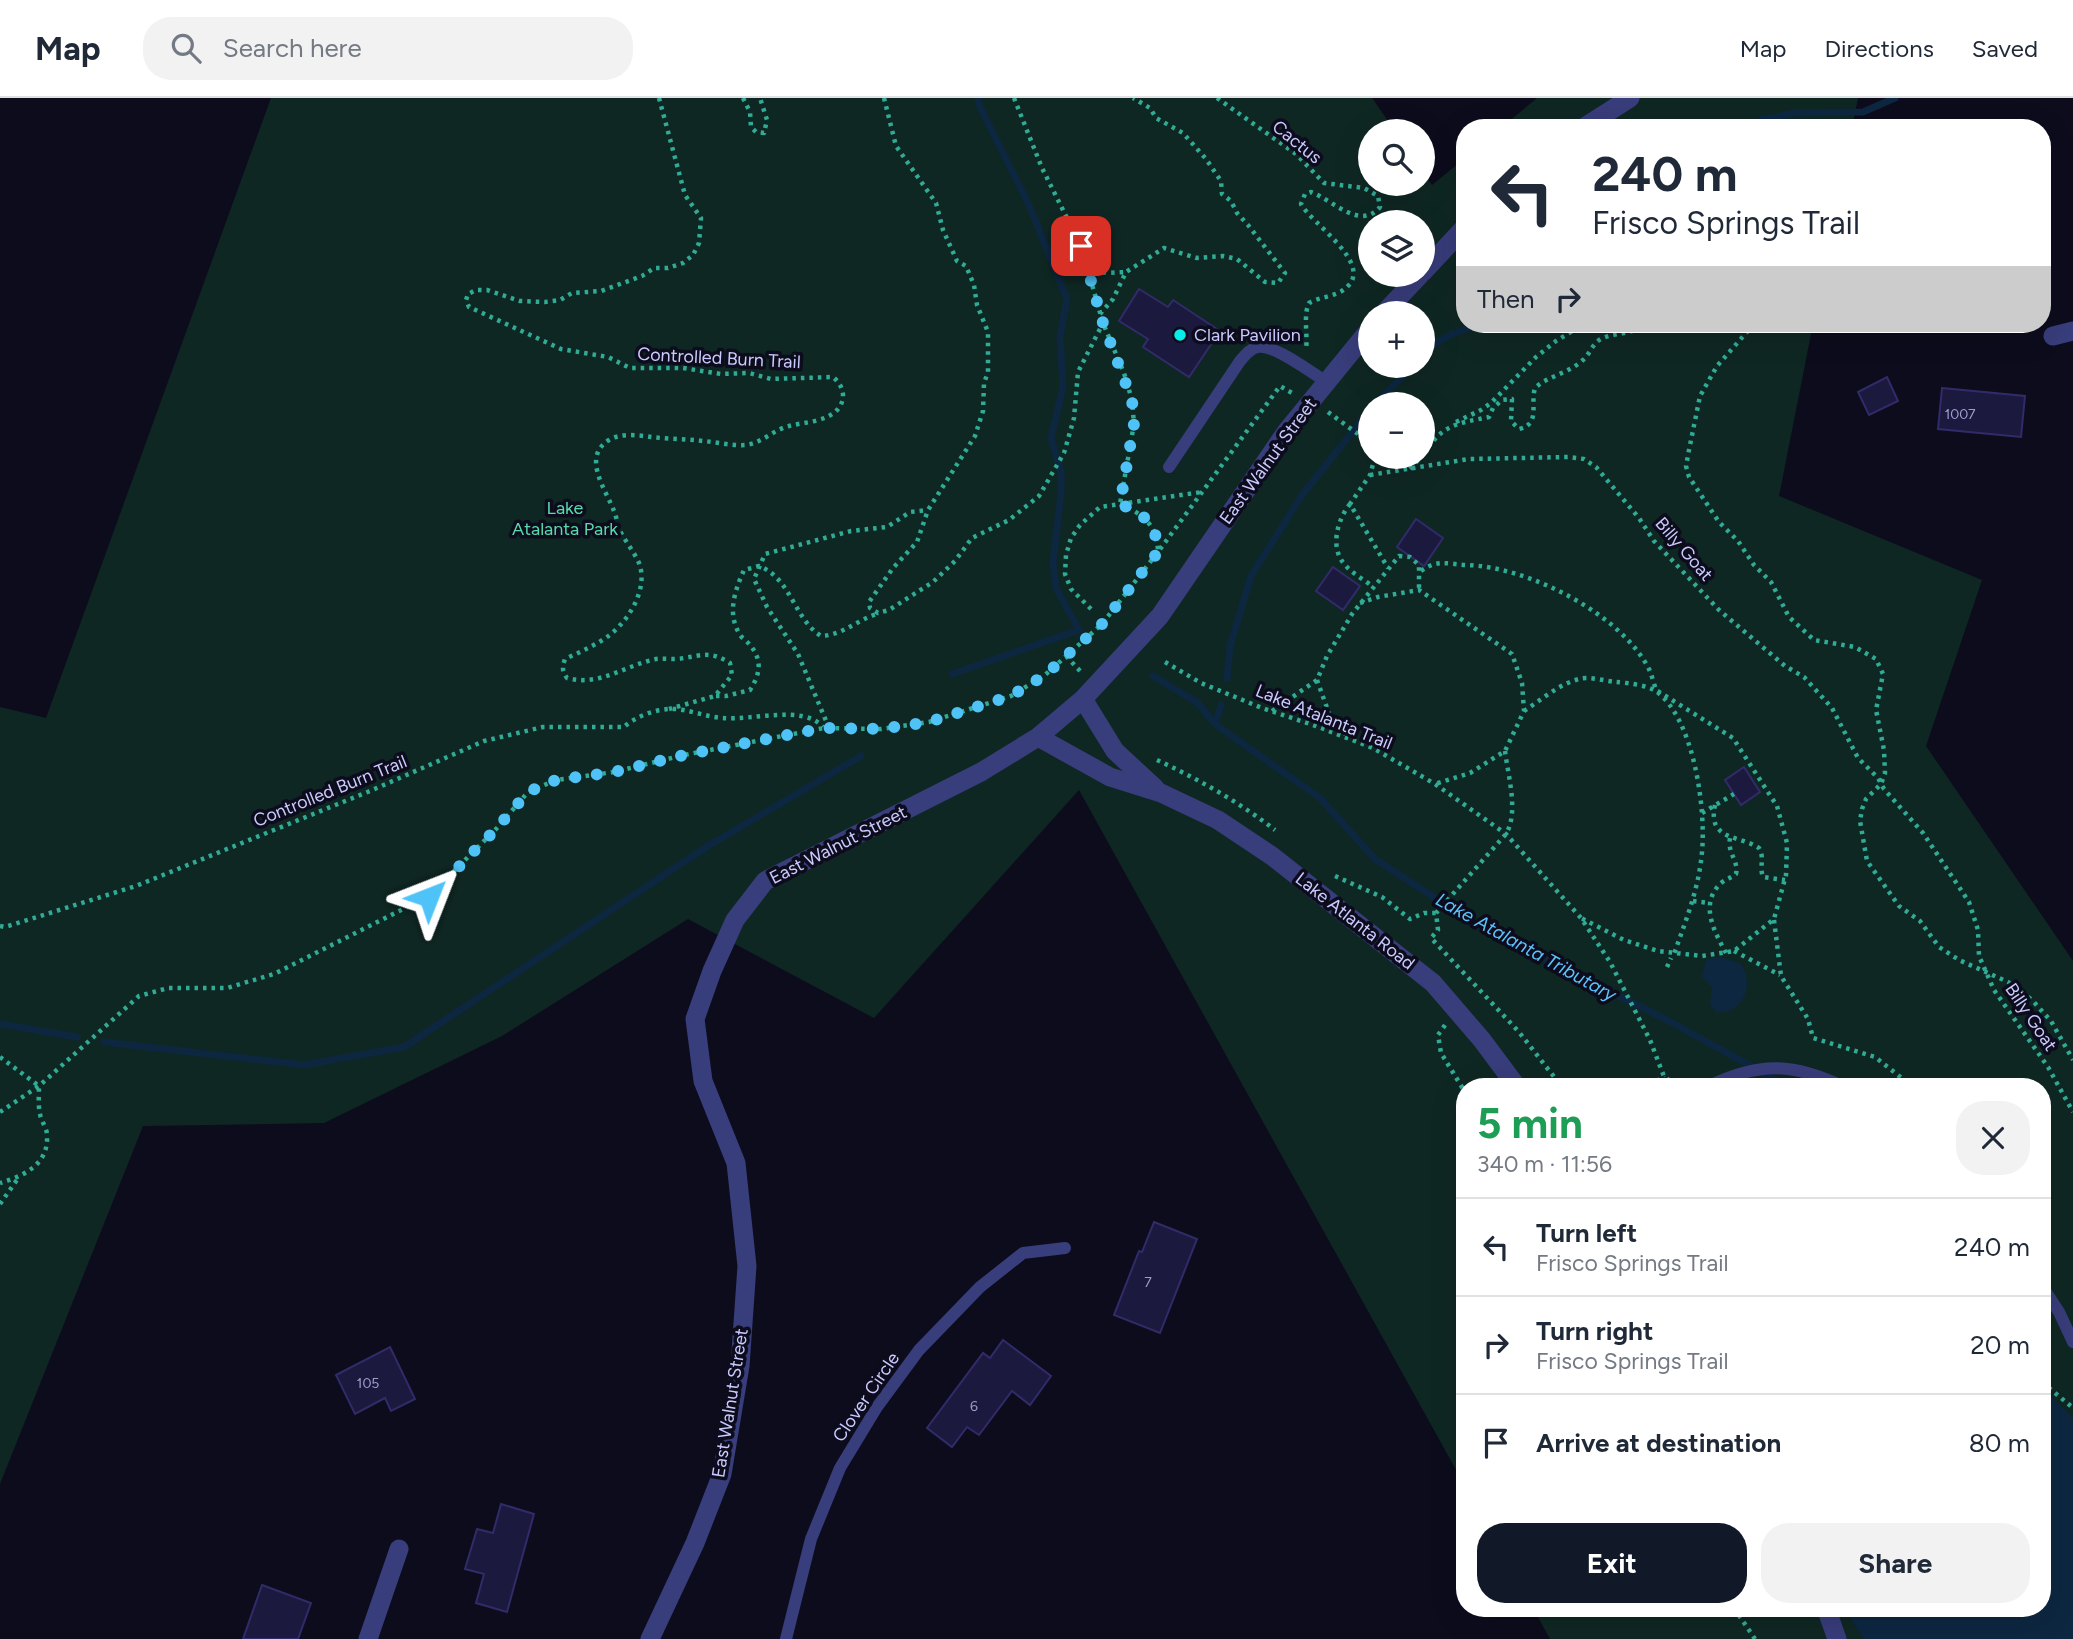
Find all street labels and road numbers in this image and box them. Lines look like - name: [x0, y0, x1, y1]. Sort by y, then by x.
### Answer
- street label: Cactus: [1268, 115, 1326, 169]
- street label: Controlled Burn Trail: [637, 343, 801, 373]
- street label: East Walnut Street: [1215, 393, 1321, 529]
- street label: Billy Goat: [1650, 513, 1718, 585]
- street label: Lake Atalanta Trail: [1252, 680, 1396, 754]
- street label: Controlled Burn Trail: [250, 750, 410, 832]
- street label: East Walnut Street: [766, 801, 910, 889]
- street label: Lake Atlanta Road: [1291, 868, 1419, 974]
- street label: Billy Goat: [2000, 979, 2062, 1055]
- street label: East Walnut Street: [707, 1327, 753, 1479]
- street label: Clover Circle: [828, 1348, 904, 1446]

